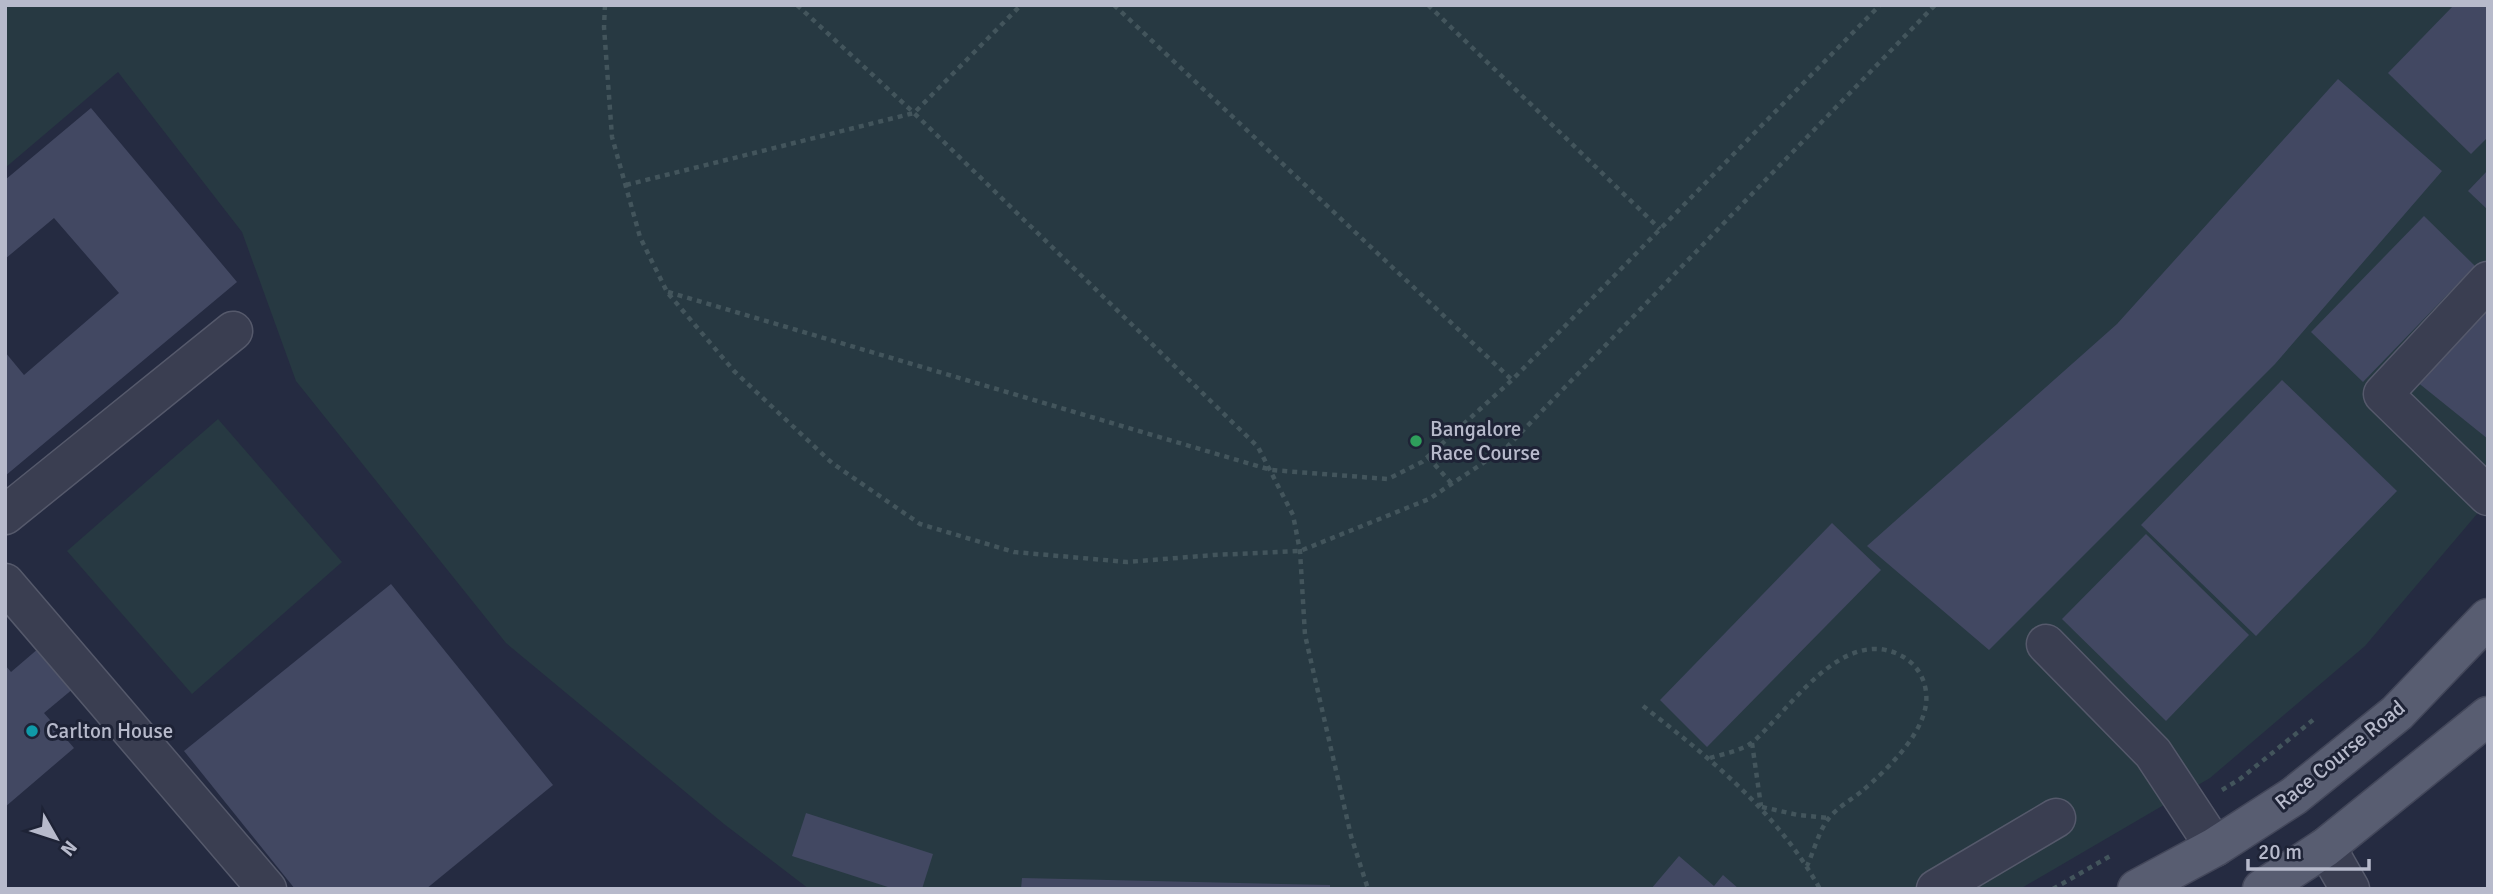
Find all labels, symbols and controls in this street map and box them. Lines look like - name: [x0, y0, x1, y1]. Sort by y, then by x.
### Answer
- place label: Bangalore Race Course: [1430, 416, 1540, 466]
- marker: Bangalore Race Course: [1408, 433, 1424, 449]
- street label: Race Course Road: [2270, 695, 2410, 815]
- place label: Carlton House: [46, 718, 173, 744]
- marker: Carlton House: [24, 723, 40, 739]
- north arrow: [21, 803, 91, 873]
- scale bar: [2248, 828, 2369, 872]
- text: N: [55, 835, 82, 861]
- text: 20 m: [2258, 839, 2302, 865]

